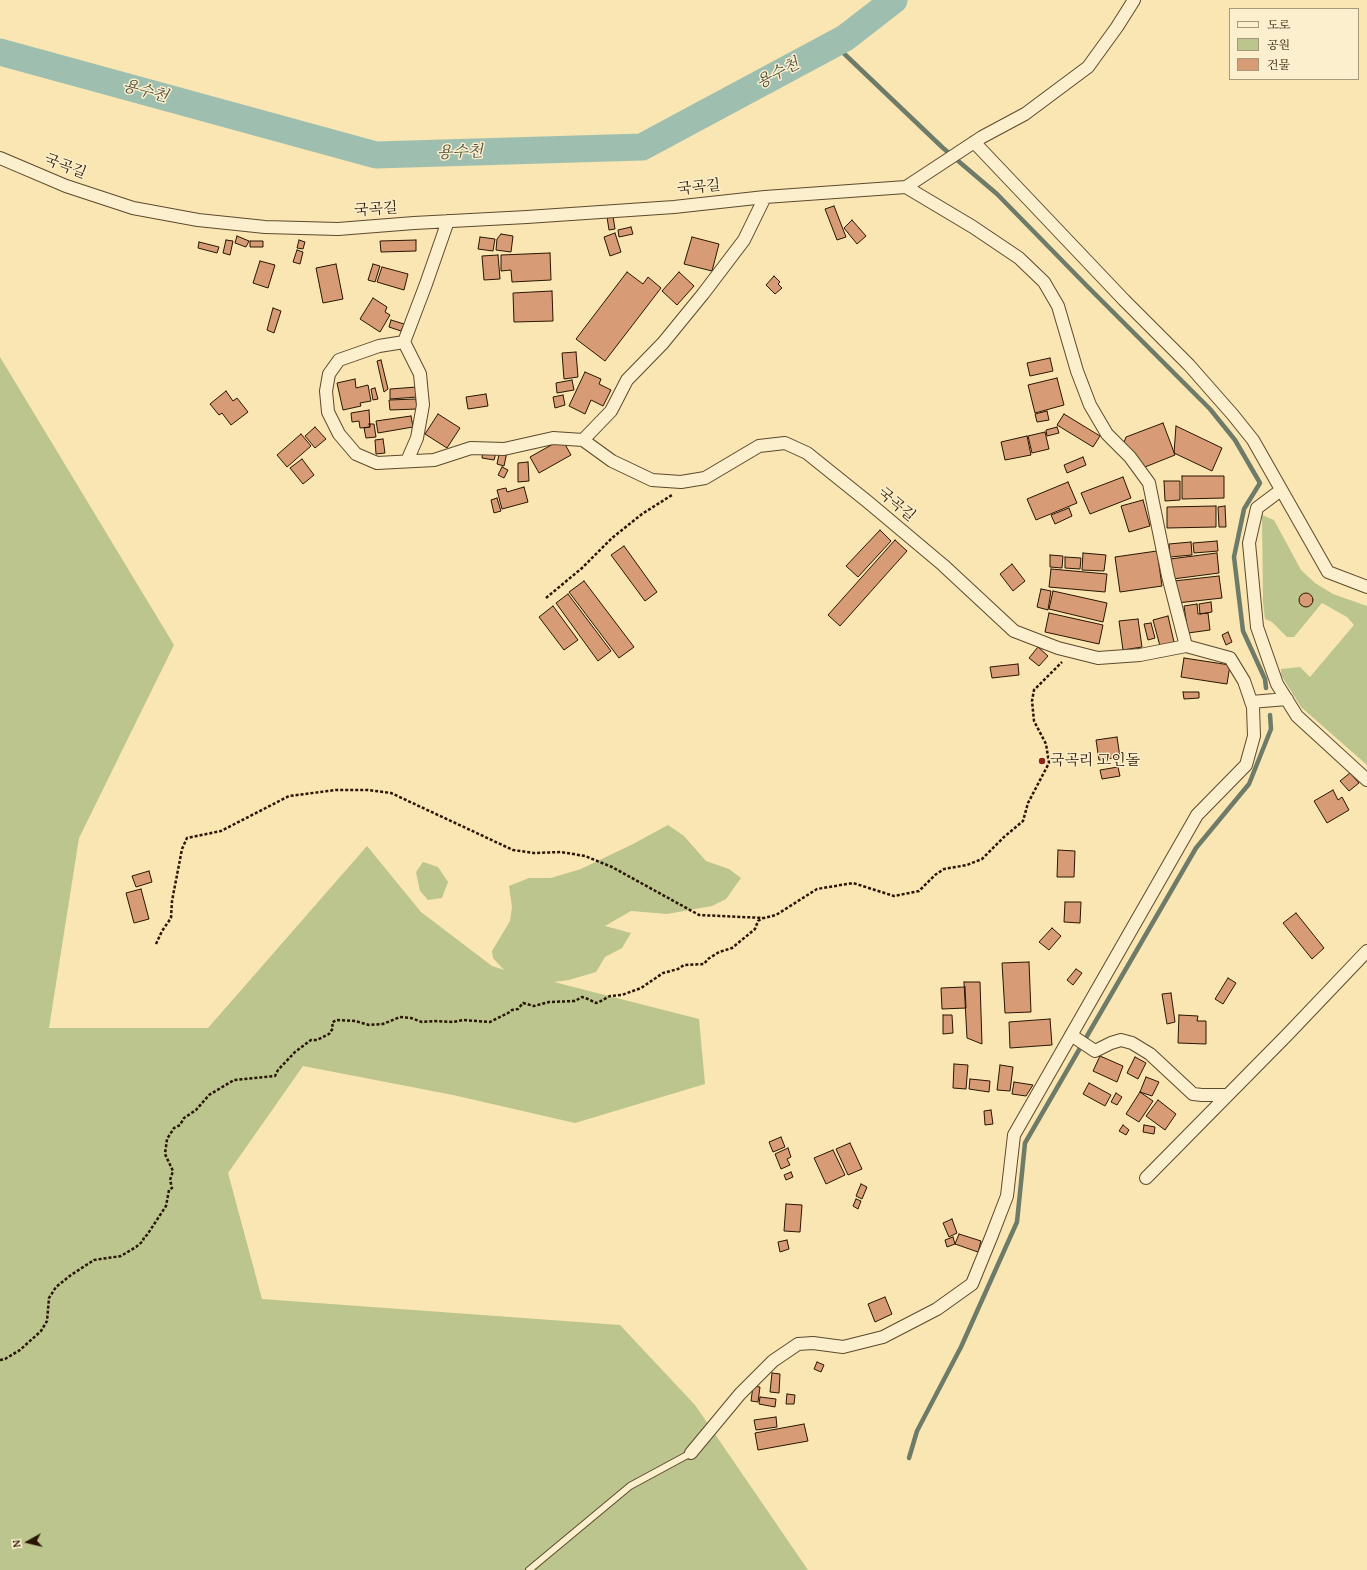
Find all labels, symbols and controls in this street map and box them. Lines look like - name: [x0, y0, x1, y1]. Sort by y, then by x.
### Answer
- legend: [1229, 8, 1359, 80]
- text: 도로: [1267, 16, 1290, 33]
- text: 공원: [1267, 36, 1290, 53]
- water label: 용수천: [753, 55, 803, 93]
- text: 건물: [1267, 56, 1290, 73]
- water label: 용수천: [120, 77, 170, 107]
- water label: 용수천: [436, 143, 484, 163]
- street label: 국곡길: [41, 151, 89, 183]
- street label: 국곡길: [676, 177, 722, 199]
- street label: 국곡길: [354, 200, 398, 220]
- street label: 국곡길: [874, 484, 918, 526]
- place label: 국곡리 고인돌: [1050, 752, 1140, 770]
- marker: 국곡리 고인돌: [1037, 756, 1047, 766]
- north arrow: [8, 1522, 48, 1562]
- text: N: [8, 1539, 25, 1548]

